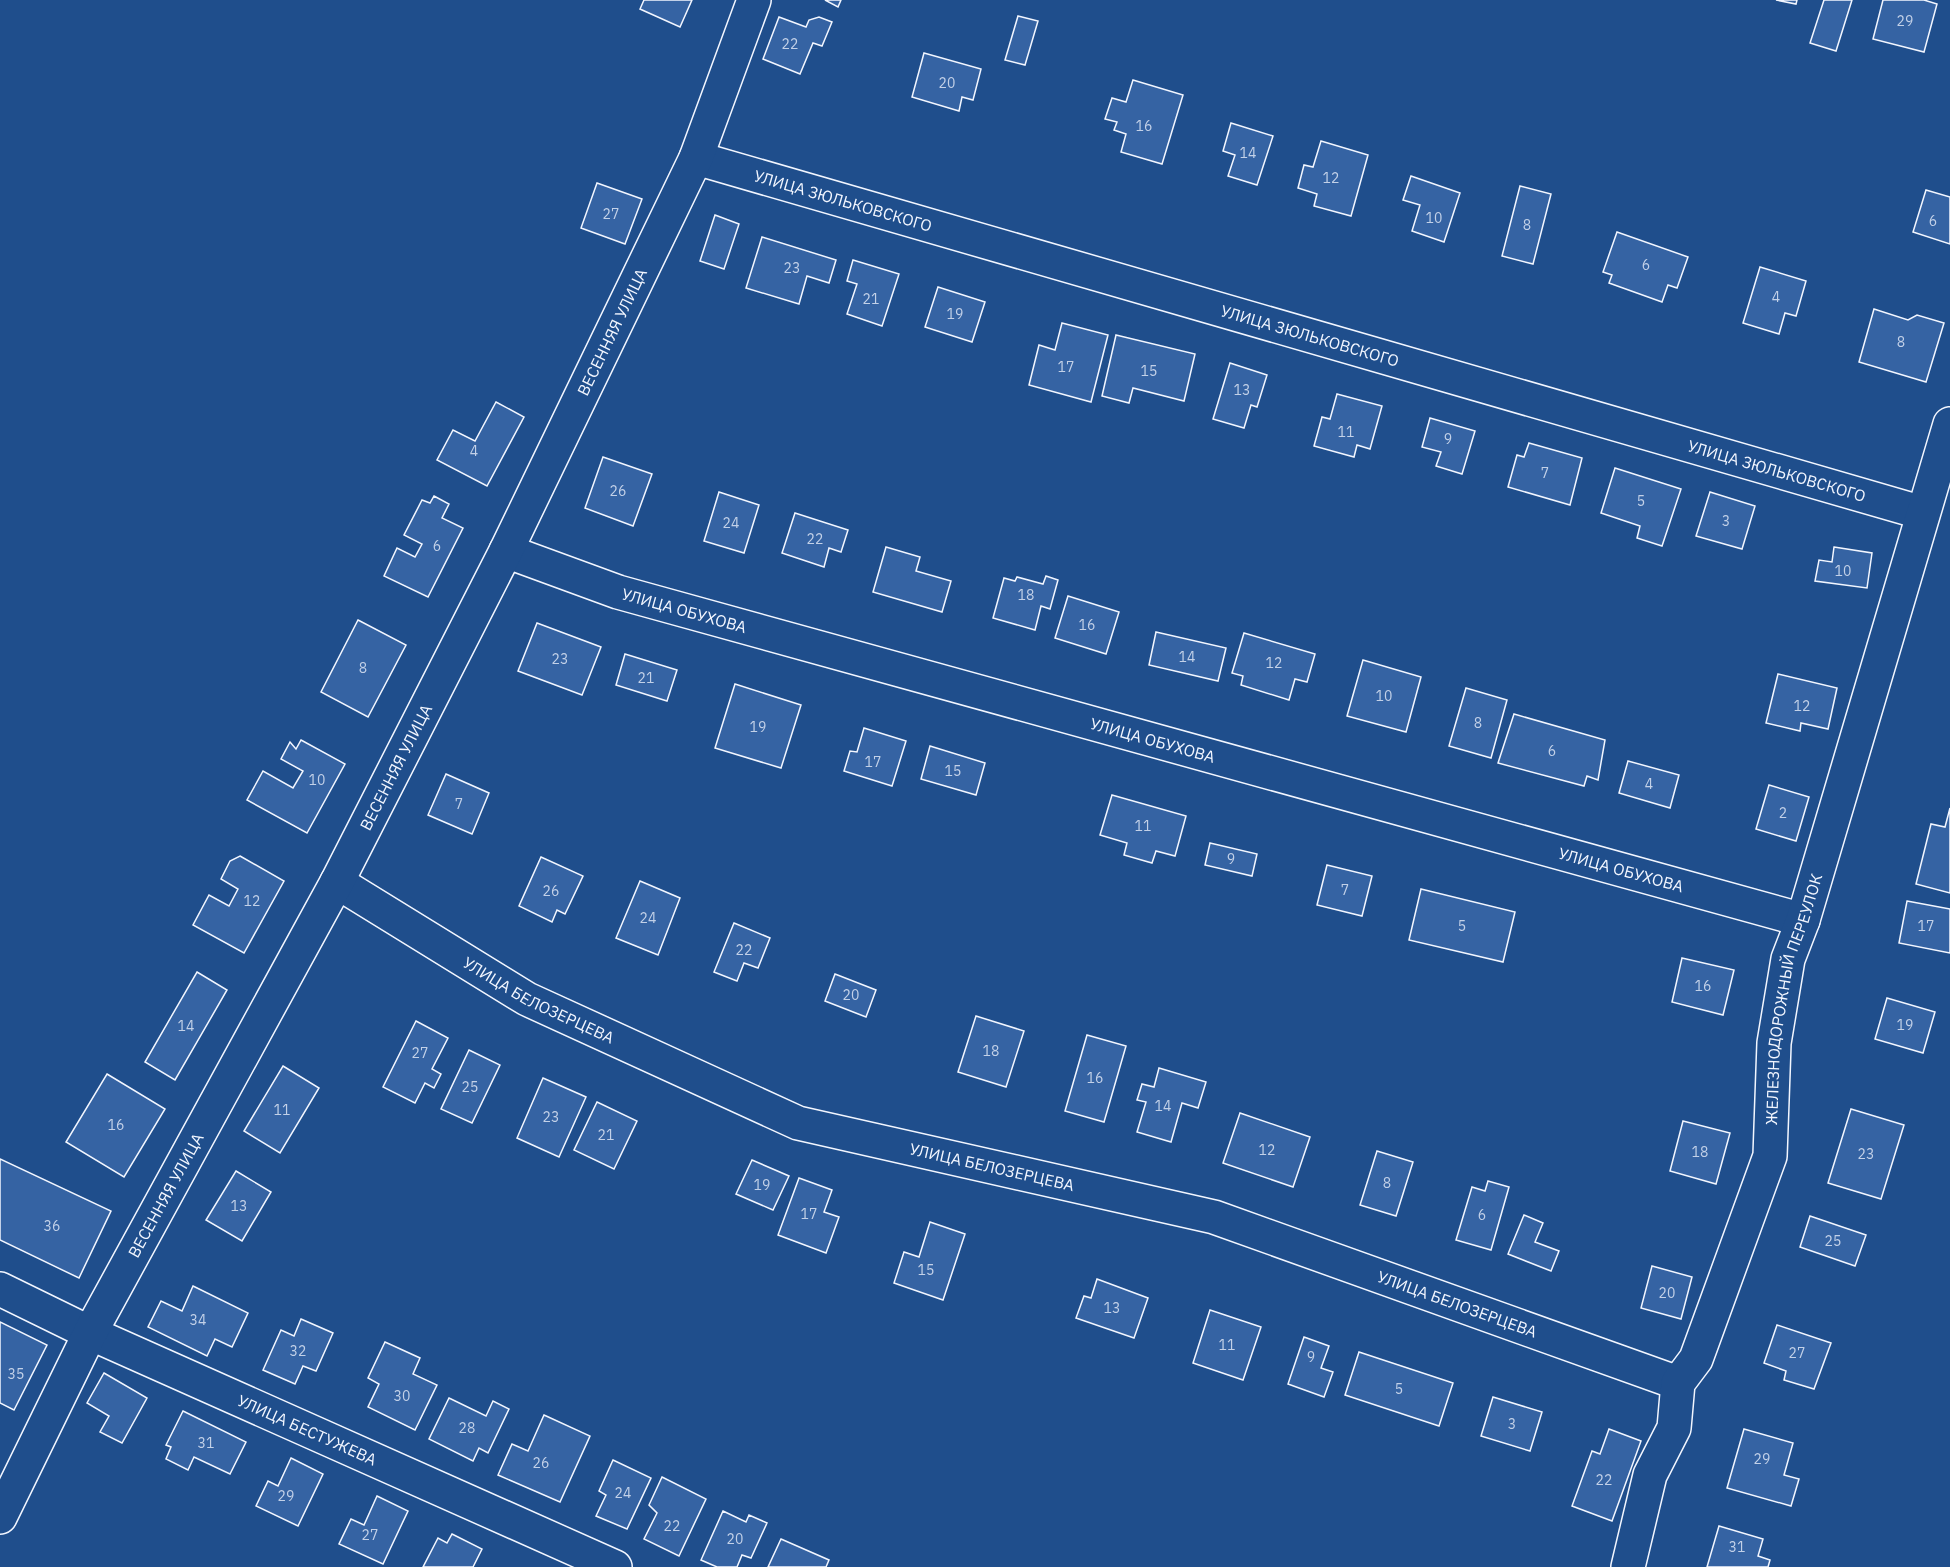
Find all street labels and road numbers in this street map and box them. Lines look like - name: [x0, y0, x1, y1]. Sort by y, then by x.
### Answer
- street label: УЛИЦА ЗЮЛЬКОВСКОГО: [752, 165, 934, 236]
- street label: ВЕСЕННЯЯ УЛИЦА: [573, 265, 651, 399]
- street label: УЛИЦА ЗЮЛЬКОВСКОГО: [1218, 300, 1401, 371]
- street label: УЛИЦА ЗЮЛЬКОВСКОГО: [1685, 435, 1868, 506]
- street label: УЛИЦА ОБУХОВА: [619, 584, 749, 637]
- street label: ВЕСЕННЯЯ УЛИЦА: [355, 701, 436, 834]
- street label: УЛИЦА ОБУХОВА: [1088, 713, 1217, 767]
- street label: УЛИЦА ОБУХОВА: [1556, 843, 1686, 896]
- street label: ЖЕЛЕЗНОДОРОЖНЫЙ ПЕРЕУЛОК: [1761, 871, 1826, 1126]
- street label: УЛИЦА БЕЛОЗЕРЦЕВА: [459, 952, 618, 1048]
- street label: ВЕСЕННЯЯ УЛИЦА: [123, 1129, 208, 1261]
- street label: УЛИЦА БЕЛОЗЕРЦЕВА: [908, 1139, 1076, 1195]
- street label: УЛИЦА БЕЛОЗЕРЦЕВА: [1375, 1266, 1540, 1342]
- street label: УЛИЦА БЕСТУЖЕВА: [234, 1390, 380, 1470]

